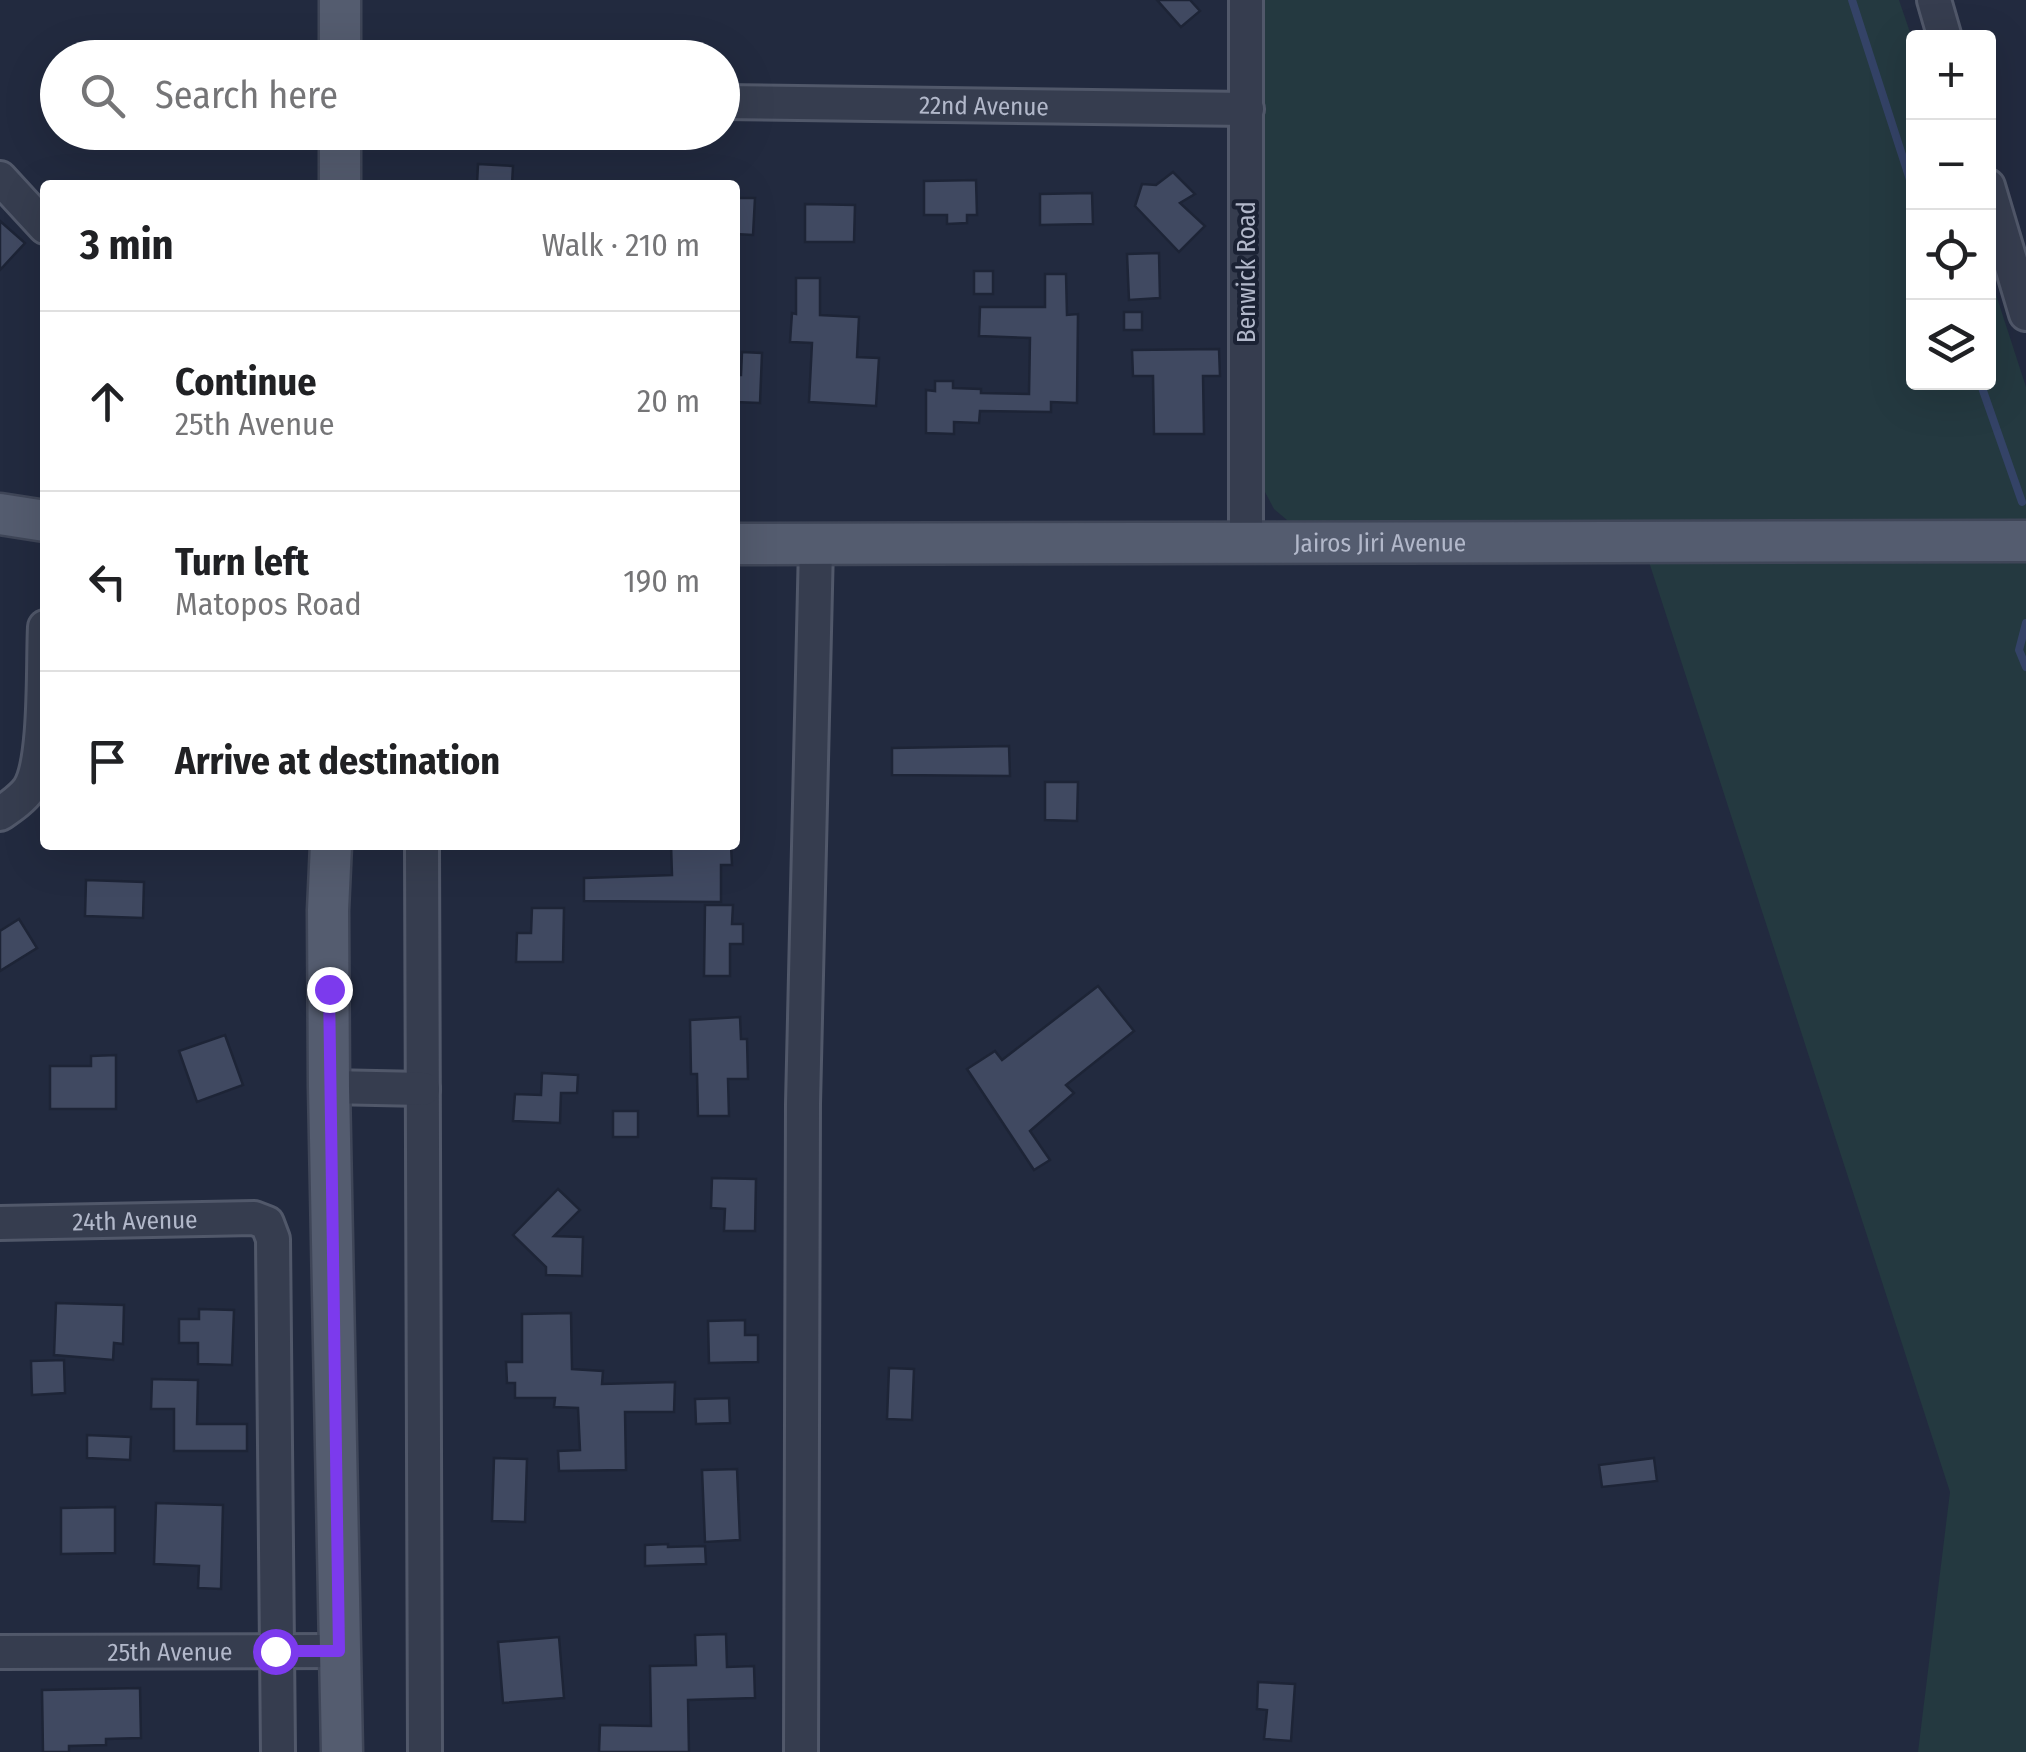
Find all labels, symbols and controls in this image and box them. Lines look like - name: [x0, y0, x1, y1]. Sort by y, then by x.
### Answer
- map controls: [1906, 30, 1996, 390]
- button: +: [1906, 30, 1996, 120]
- search box: [40, 40, 740, 150]
- icon: search: [75, 68, 130, 123]
- text: Search here: [155, 72, 338, 118]
- street label: 22nd Avenue: [919, 91, 1049, 122]
- button: −: [1906, 120, 1996, 210]
- street label: Benwick Road: [1232, 201, 1262, 343]
- button: locate: [1906, 210, 1996, 300]
- text: 3 min: [80, 220, 174, 270]
- text: Walk · 210 m: [542, 226, 700, 264]
- button: layers: [1906, 300, 1996, 390]
- text: Continue: [175, 359, 316, 405]
- icon: ahead: [80, 374, 135, 429]
- text: 20 m: [637, 382, 700, 420]
- text: 25th Avenue: [175, 405, 335, 443]
- street label: Jairos Jiri Avenue: [1294, 528, 1466, 559]
- text: Turn left: [175, 539, 309, 585]
- icon: left: [80, 554, 135, 609]
- text: 190 m: [623, 562, 700, 600]
- text: Matopos Road: [175, 585, 362, 623]
- icon: arrive: [80, 734, 135, 789]
- text: Arrive at destination: [175, 738, 500, 784]
- route end: [307, 967, 353, 1013]
- street label: 24th Avenue: [72, 1205, 198, 1238]
- route start: [253, 1629, 299, 1675]
- street label: 25th Avenue: [108, 1637, 232, 1668]

